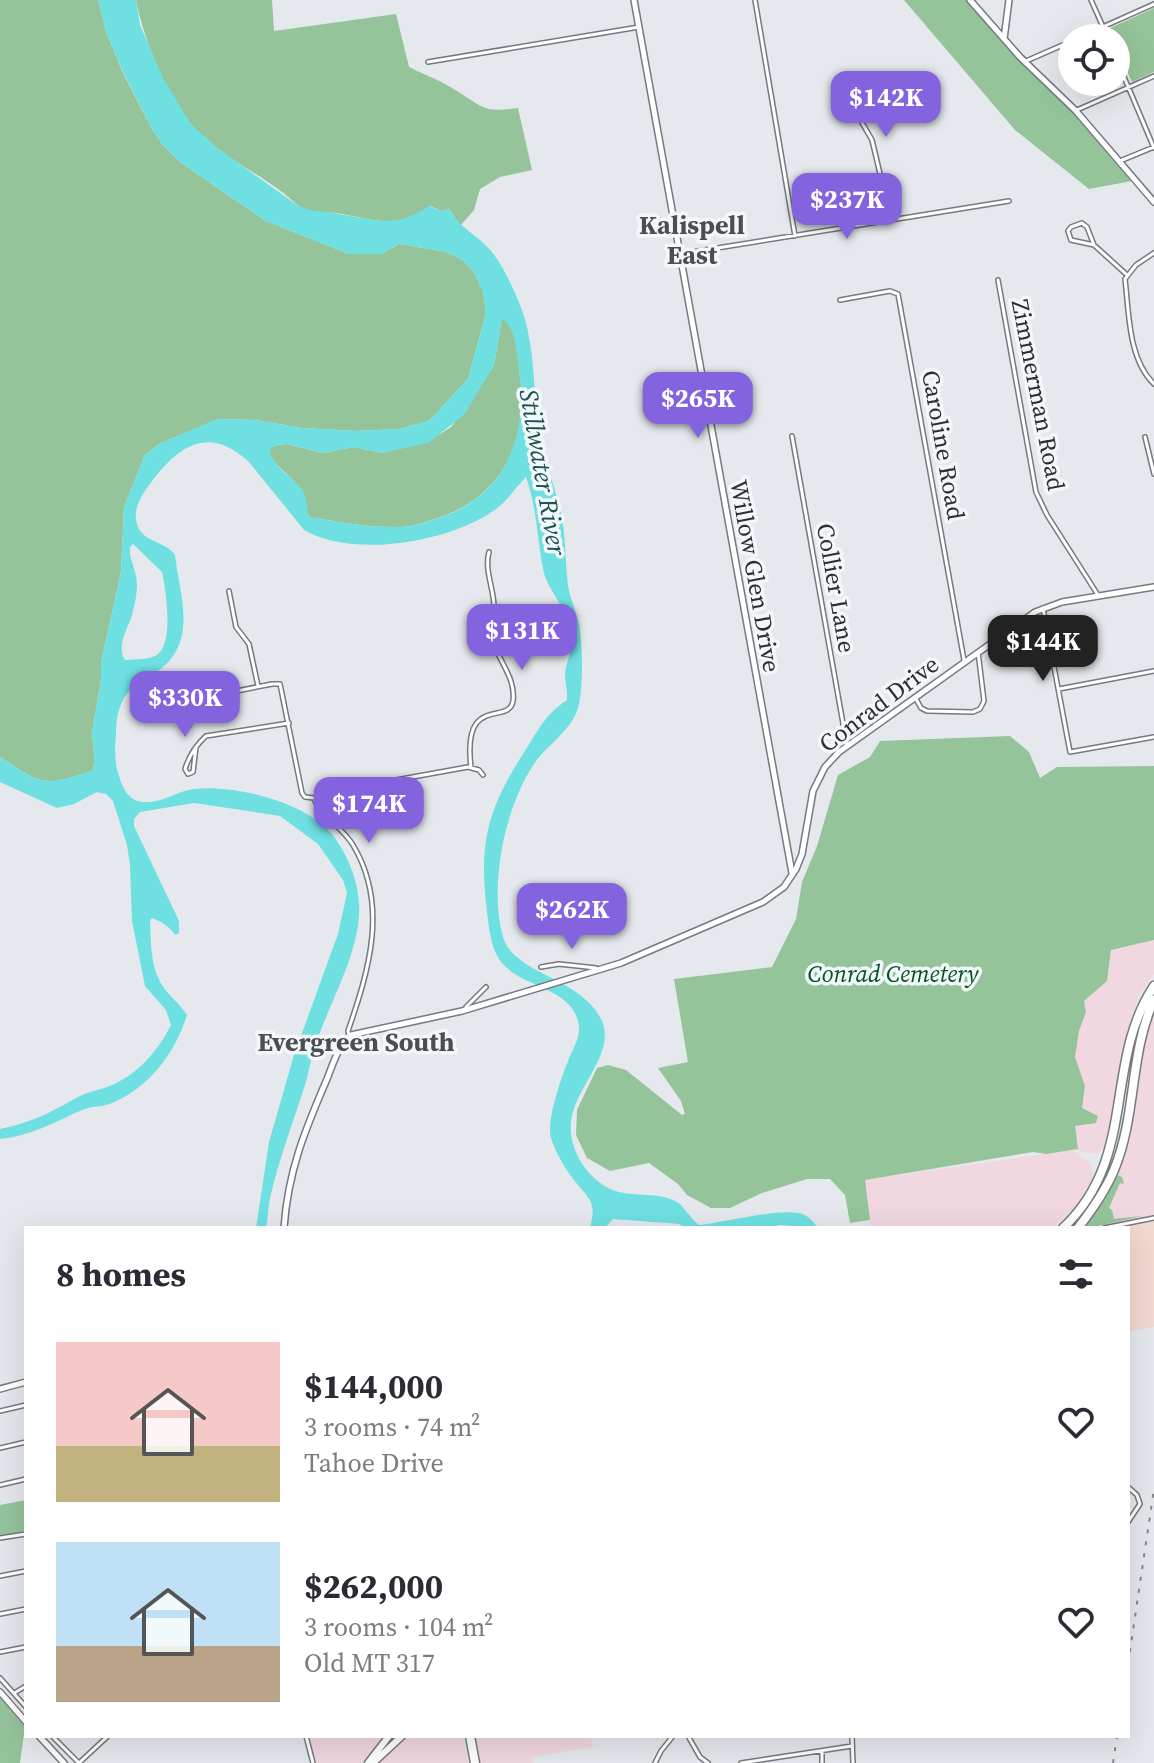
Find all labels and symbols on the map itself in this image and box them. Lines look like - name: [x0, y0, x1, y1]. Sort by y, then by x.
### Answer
- pin: $142K: [830, 71, 942, 139]
- pin: $237K: [791, 173, 903, 241]
- district label: Kalispell East: [639, 207, 745, 273]
- street label: Zimmerman Road: [1004, 296, 1073, 494]
- street label: Caroline Road: [914, 368, 973, 523]
- pin: $265K: [642, 372, 754, 440]
- water label: Stillwater River: [511, 386, 575, 559]
- street label: Willow Glen Drive: [722, 477, 789, 675]
- street label: Collier Lane: [809, 521, 864, 655]
- pin: $131K: [466, 604, 578, 672]
- pin: $144K: [987, 615, 1099, 683]
- street label: Conrad Drive: [812, 648, 945, 760]
- pin: $330K: [129, 671, 241, 739]
- pin: $174K: [313, 777, 425, 845]
- pin: $262K: [516, 883, 628, 951]
- park label: Conrad Cemetery: [808, 957, 979, 990]
- district label: Evergreen South: [257, 1024, 455, 1060]

